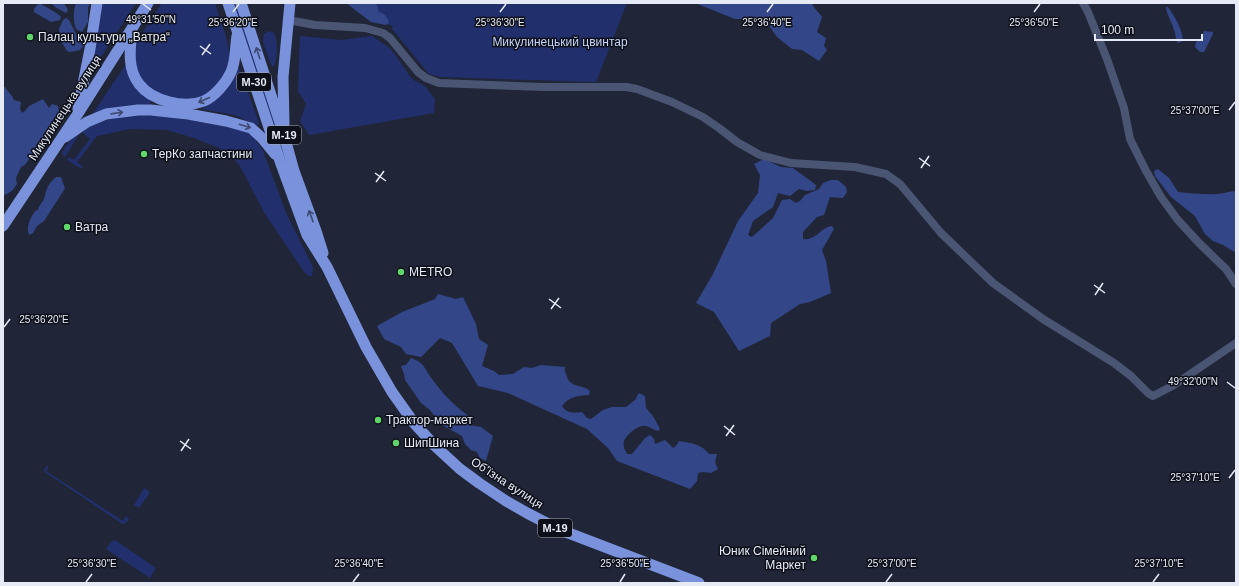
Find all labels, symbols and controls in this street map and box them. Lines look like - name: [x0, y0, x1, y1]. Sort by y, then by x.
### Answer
- text: 49°31'50"N: [126, 14, 176, 25]
- scale bar: [1095, 16, 1202, 42]
- text: 25°36'20"E: [208, 17, 258, 28]
- text: 25°36'30"E: [475, 17, 525, 28]
- text: 25°36'40"E: [742, 17, 792, 28]
- text: 25°36'50"E: [1009, 17, 1059, 28]
- text: 100 m: [1101, 23, 1134, 37]
- place label: Палац культури „Ватра“: [38, 30, 170, 44]
- marker: Палац культури „Ватра“: [25, 32, 35, 42]
- park label: Микулинецький цвинтар: [492, 35, 628, 49]
- one-way arrow: [253, 47, 261, 59]
- street label: Микулинецька вулиця: [26, 53, 104, 163]
- road number: М-30: [237, 73, 271, 91]
- one-way arrow: [198, 97, 210, 104]
- text: 25°37'00"E: [1170, 105, 1220, 116]
- one-way arrow: [110, 109, 123, 117]
- one-way arrow: [238, 123, 251, 130]
- road number: М-19: [267, 126, 301, 144]
- place label: ТерКо запчастини: [152, 147, 252, 161]
- marker: ТерКо запчастини: [139, 149, 149, 159]
- one-way arrow: [306, 211, 314, 223]
- place label: Ватра: [75, 220, 109, 234]
- marker: Ватра: [62, 222, 72, 232]
- place label: METRO: [409, 265, 452, 279]
- marker: METRO: [396, 267, 406, 277]
- text: 25°36'20"E: [19, 314, 69, 325]
- text: 49°32'00"N: [1168, 376, 1218, 387]
- place label: Трактор-маркет: [386, 413, 473, 427]
- marker: Трактор-маркет: [373, 415, 383, 425]
- place label: ШипШина: [404, 436, 460, 450]
- marker: ШипШина: [391, 438, 401, 448]
- street label: Обʼїзна вулиця: [468, 454, 546, 512]
- text: 25°37'10"E: [1170, 472, 1220, 483]
- road number: М-19: [538, 519, 572, 537]
- place label: Юник Сімейний Маркет: [719, 544, 806, 572]
- marker: Юник Сімейний Маркет: [809, 553, 819, 563]
- text: 25°36'30"E: [67, 558, 117, 569]
- text: 25°36'40"E: [334, 558, 384, 569]
- text: 25°36'50"E: [600, 558, 650, 569]
- text: 25°37'00"E: [867, 558, 917, 569]
- text: 25°37'10"E: [1134, 558, 1184, 569]

